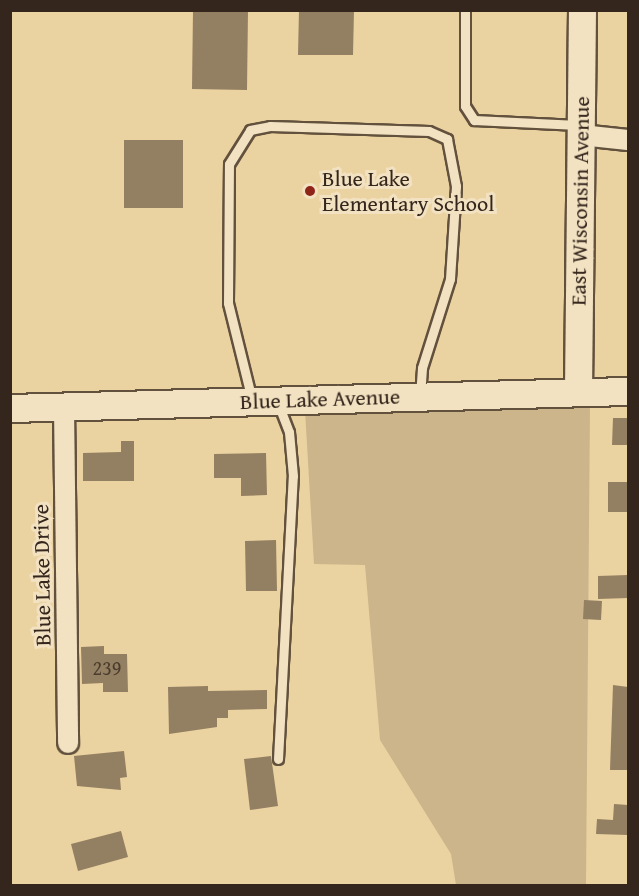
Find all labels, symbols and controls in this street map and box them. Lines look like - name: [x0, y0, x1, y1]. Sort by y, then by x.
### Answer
- street label: East Wisconsin Avenue: [565, 96, 595, 306]
- place label: Blue Lake Elementary School: [322, 165, 494, 216]
- marker: Blue Lake Elementary School: [303, 184, 317, 198]
- street label: Blue Lake Avenue: [239, 383, 401, 415]
- street label: Blue Lake Drive: [28, 504, 56, 646]
- house number: 239: [93, 655, 121, 679]

